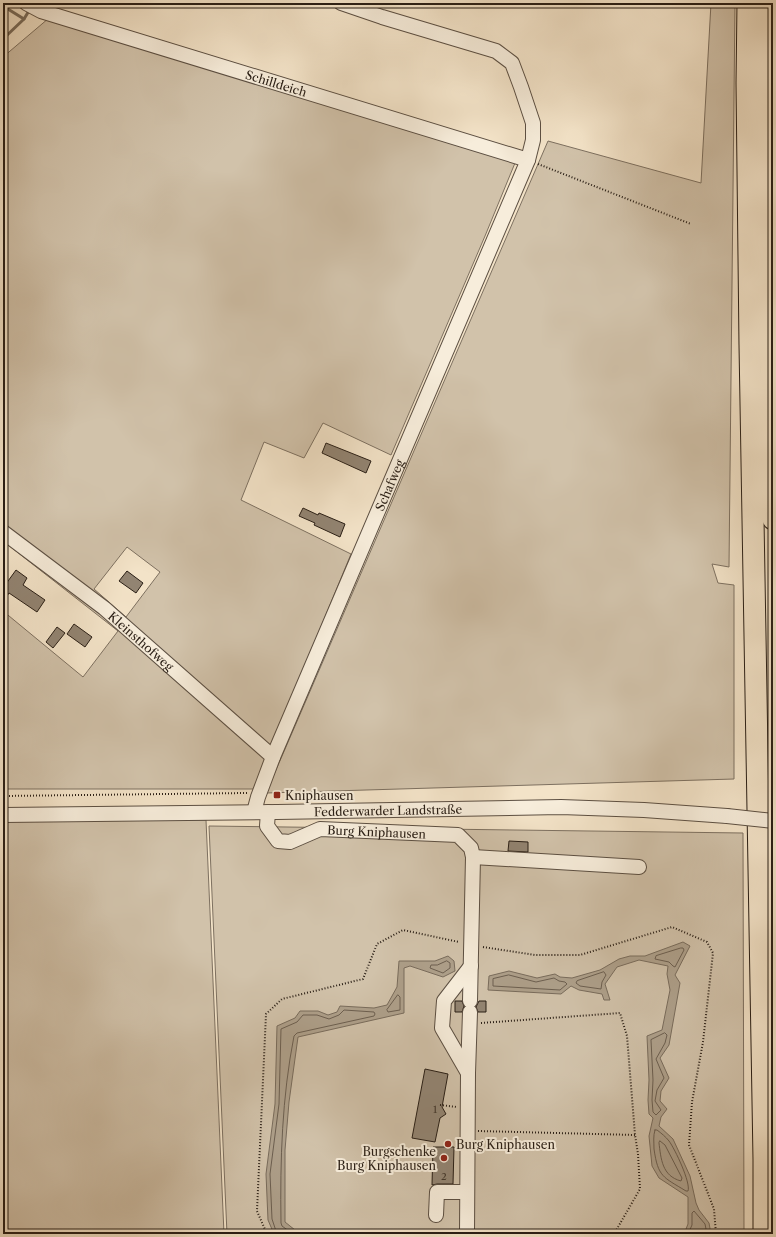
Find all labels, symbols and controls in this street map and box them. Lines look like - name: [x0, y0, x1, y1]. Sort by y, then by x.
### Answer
- street label: Schilldeich: [244, 67, 309, 100]
- street label: Schafweg: [372, 456, 407, 513]
- street label: Kleinsthofweg: [105, 608, 177, 674]
- place label: Kniphausen: [285, 788, 354, 803]
- marker: Kniphausen: [272, 790, 282, 800]
- street label: Fedderwarder Landstraße: [314, 801, 462, 819]
- street label: Burg Kniphausen: [327, 822, 427, 841]
- house number: 1: [433, 1103, 438, 1116]
- place label: Burg Kniphausen: [456, 1137, 555, 1152]
- marker: Burg Kniphausen: [443, 1139, 453, 1149]
- place label: Burgschenke Burg Kniphausen: [337, 1144, 436, 1173]
- marker: Burgschenke Burg Kniphausen: [439, 1153, 449, 1163]
- house number: 2: [441, 1170, 447, 1183]

